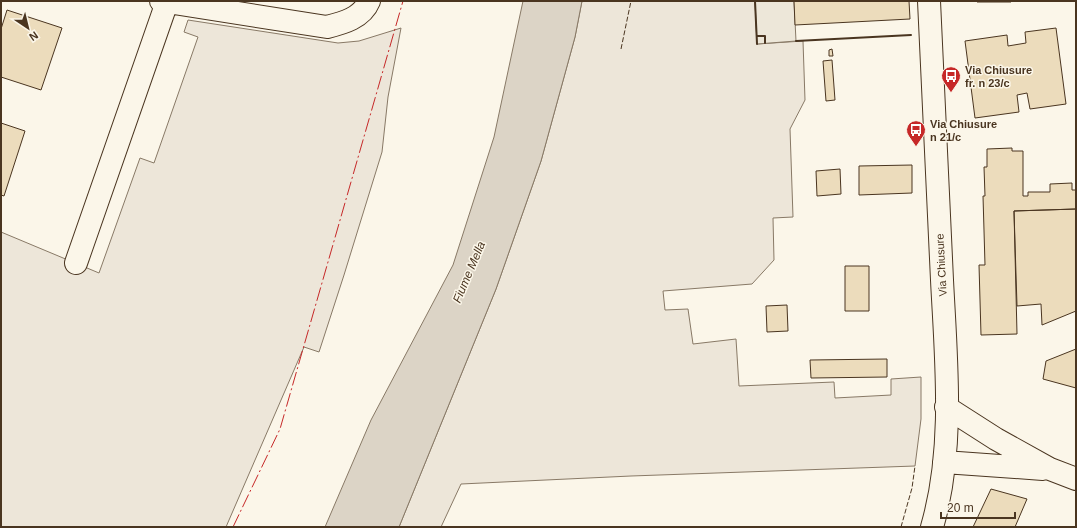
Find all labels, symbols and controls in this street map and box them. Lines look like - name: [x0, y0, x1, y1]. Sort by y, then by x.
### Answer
- north arrow: [8, 8, 48, 48]
- text: N: [27, 29, 40, 43]
- place label: Via Chiusure fr. n 23/c: [965, 64, 1032, 89]
- bus stop icon: Via Chiusure fr. n 23/c: [940, 65, 962, 93]
- place label: Via Chiusure n 21/c: [930, 118, 997, 143]
- bus stop icon: Via Chiusure n 21/c: [905, 119, 927, 147]
- street label: Via Chiusure: [933, 233, 949, 297]
- water label: Fiume Mella: [450, 239, 488, 305]
- scale bar: [941, 494, 1015, 520]
- text: 20 m: [947, 501, 974, 515]

